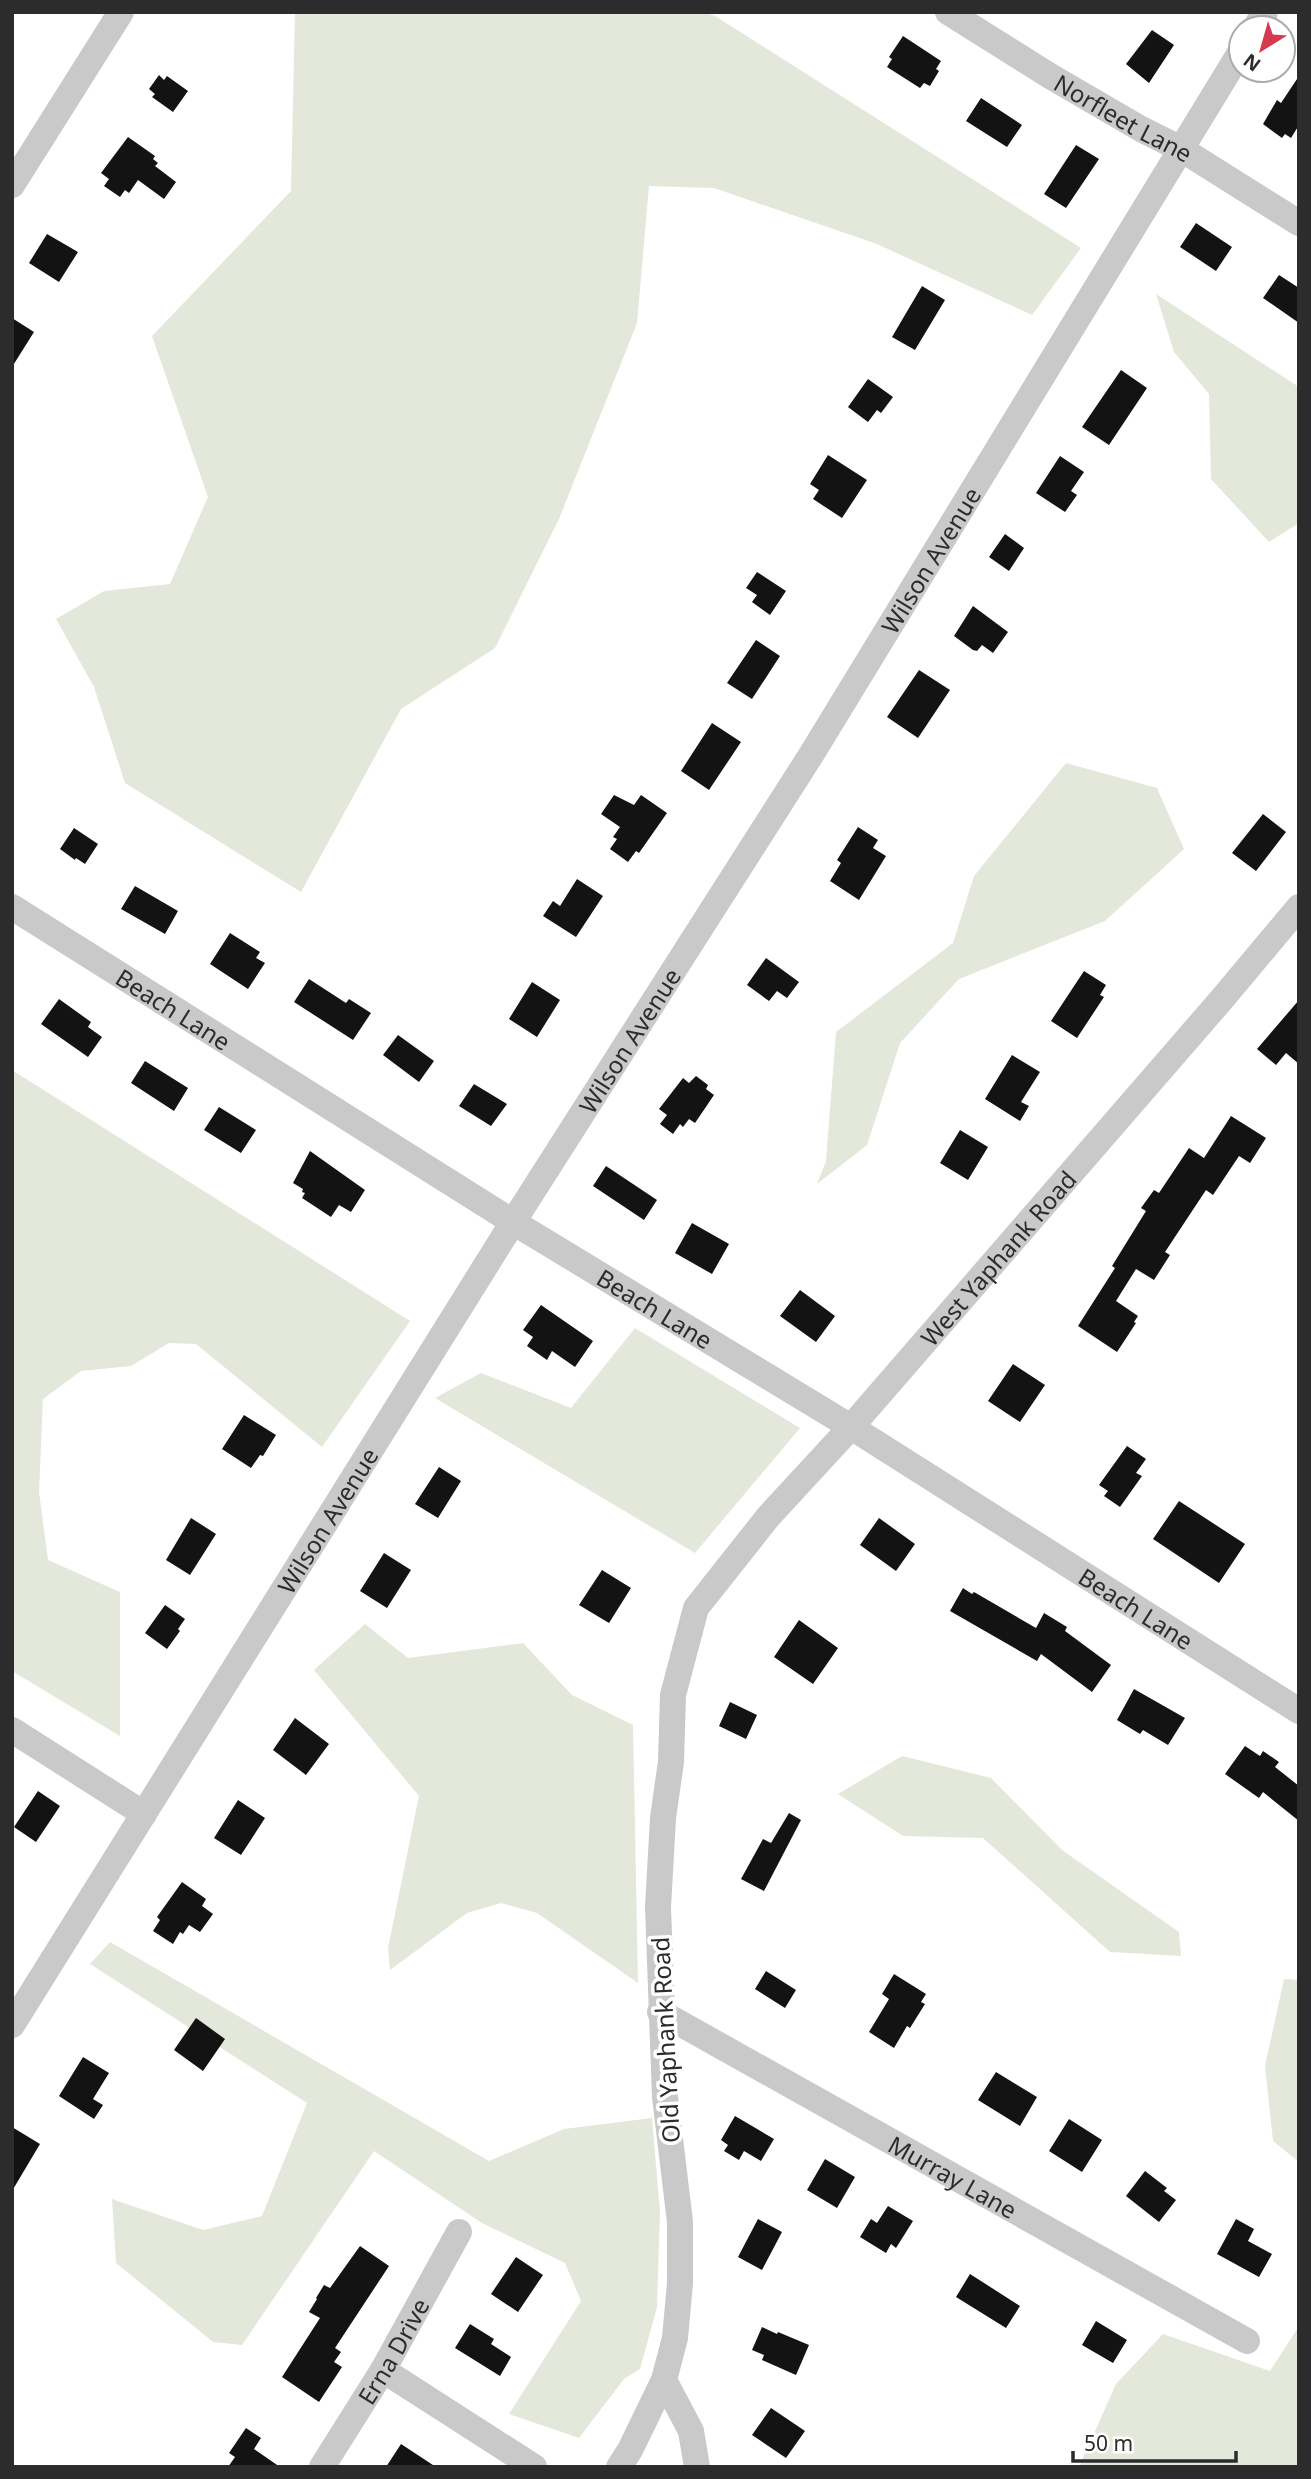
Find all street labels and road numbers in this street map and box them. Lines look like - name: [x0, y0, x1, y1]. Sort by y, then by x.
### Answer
- street label: Norfleet Lane: [1048, 66, 1199, 169]
- street label: Wilson Avenue: [873, 480, 988, 639]
- street label: Beach Lane: [110, 960, 237, 1057]
- street label: Wilson Avenue: [570, 961, 688, 1119]
- street label: West Yaphank Road: [912, 1163, 1083, 1353]
- street label: Beach Lane: [591, 1260, 719, 1356]
- street label: Wilson Avenue: [269, 1441, 385, 1599]
- street label: Beach Lane: [1073, 1559, 1200, 1657]
- street label: Old Yaphank Road: [643, 1936, 687, 2144]
- street label: Murray Lane: [883, 2127, 1023, 2225]
- street label: Erna Drive: [349, 2292, 436, 2410]

